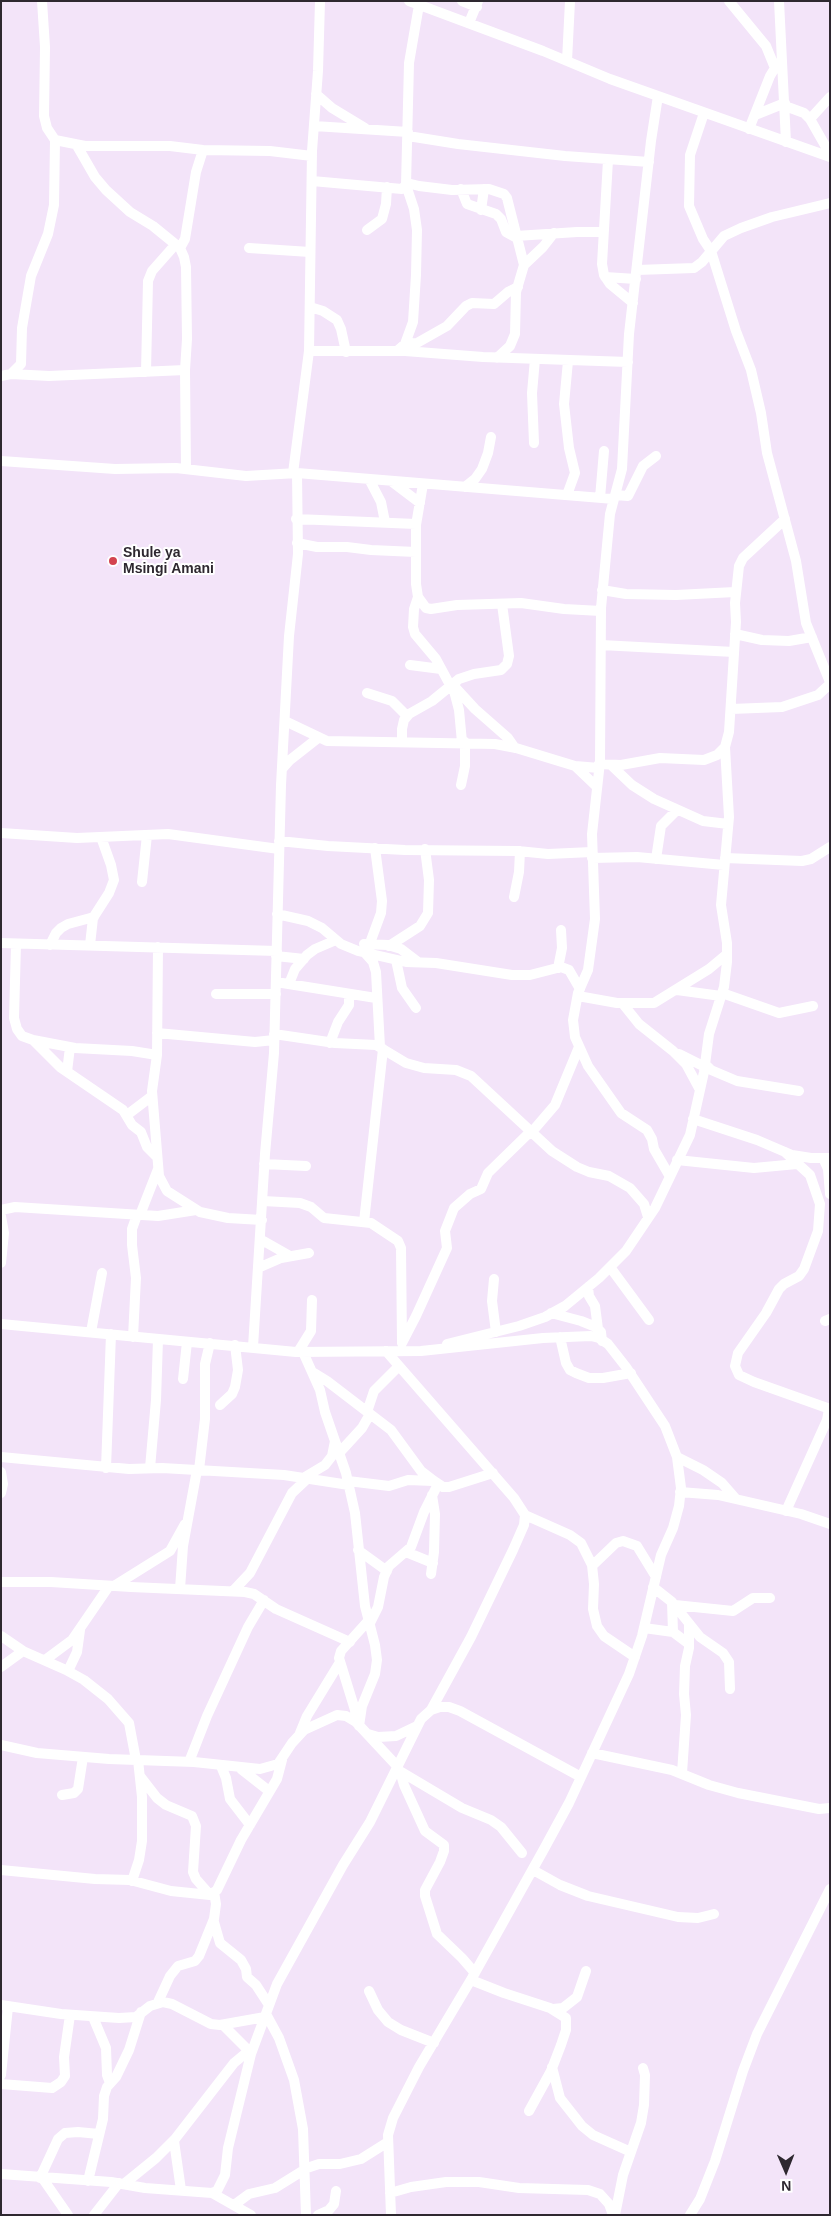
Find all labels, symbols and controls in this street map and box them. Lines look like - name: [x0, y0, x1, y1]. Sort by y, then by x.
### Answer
- place label: Shule ya Msingi Amani: [123, 545, 214, 578]
- marker: Shule ya Msingi Amani: [107, 555, 119, 567]
- north arrow: [761, 2146, 811, 2196]
- text: N: [781, 2178, 791, 2194]

